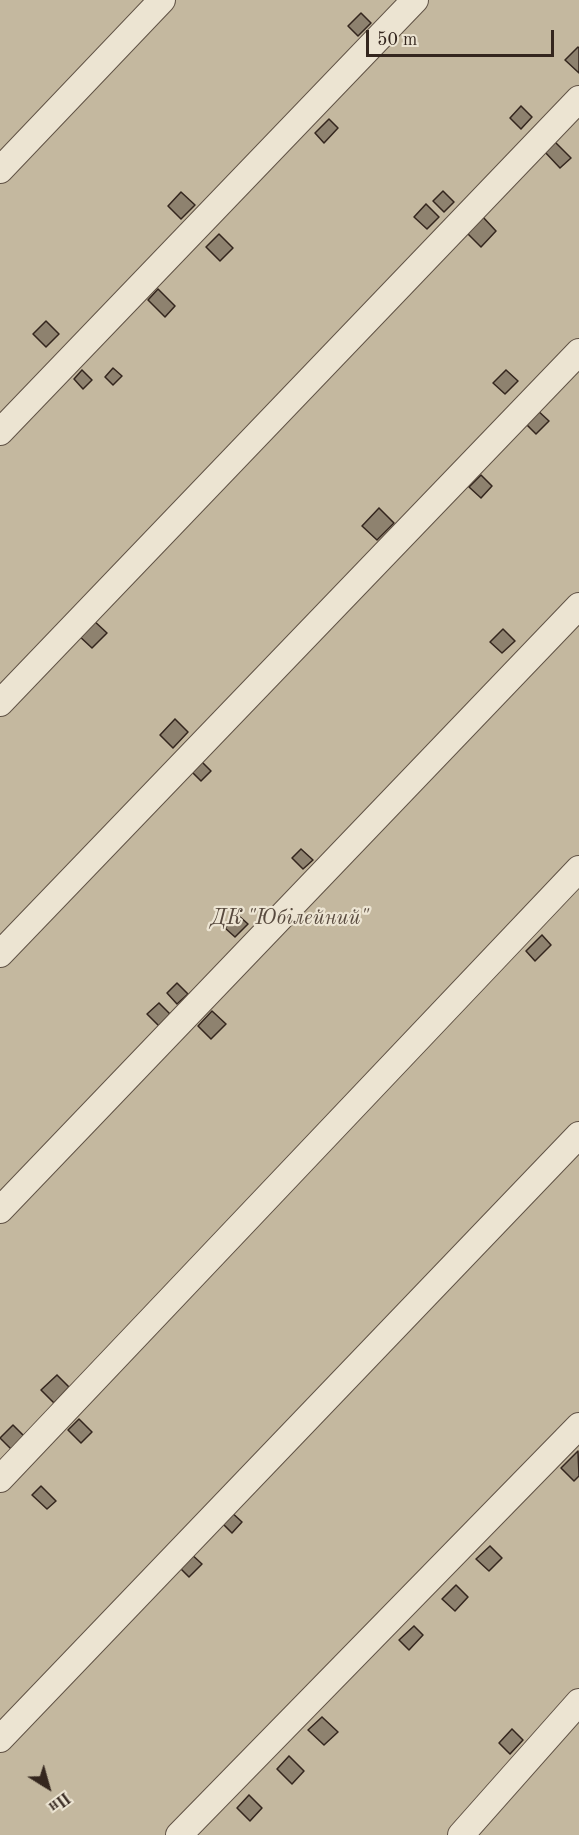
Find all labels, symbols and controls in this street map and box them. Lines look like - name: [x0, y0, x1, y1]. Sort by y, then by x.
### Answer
- scale bar: [369, 18, 556, 56]
- text: 50 m: [377, 31, 417, 49]
- park label: ДК "Юбілейний": [211, 905, 369, 931]
- north arrow: [18, 1757, 78, 1817]
- text: Пн: [45, 1788, 72, 1814]

